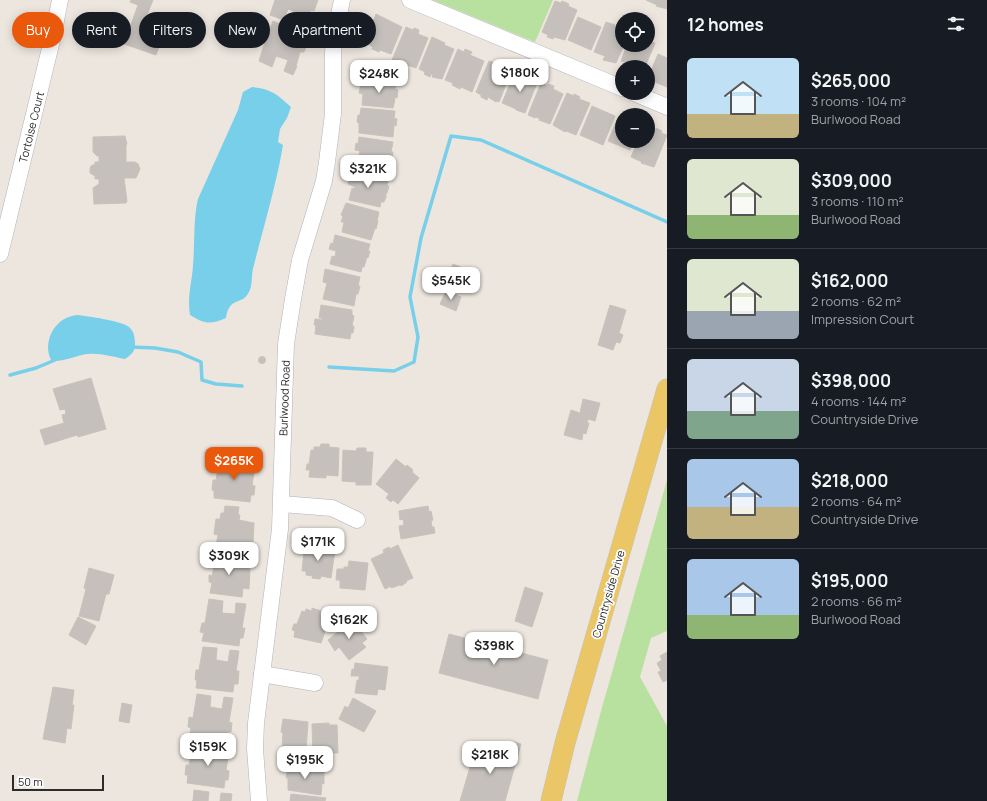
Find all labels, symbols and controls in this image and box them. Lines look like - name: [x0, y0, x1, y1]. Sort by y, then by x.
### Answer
- chip: Buy: [12, 12, 64, 48]
- chip: Rent: [72, 12, 131, 48]
- chip: Filters: [139, 12, 206, 48]
- chip: New: [214, 12, 270, 48]
- chip: Apartment: [278, 12, 376, 48]
- map controls: [615, 12, 655, 148]
- button: locate: [615, 12, 655, 52]
- text: 12 homes: [687, 13, 764, 36]
- icon: filters: [945, 13, 967, 35]
- pin: $180K: [492, 59, 548, 93]
- pin: $248K: [351, 60, 407, 94]
- button: +: [615, 60, 655, 100]
- text: $180K: [501, 63, 539, 81]
- text: $248K: [359, 64, 399, 82]
- text: $265,000: [811, 69, 891, 92]
- icon: home: [719, 74, 767, 122]
- street label: Tortoise Court: [15, 90, 47, 164]
- text: 3 rooms · 104 m²: [811, 92, 906, 110]
- button: −: [615, 108, 655, 148]
- text: Burlwood Road: [811, 110, 901, 128]
- pin: $321K: [340, 155, 396, 189]
- text: $321K: [349, 159, 387, 177]
- text: $309,000: [811, 169, 892, 192]
- icon: home: [719, 175, 767, 223]
- text: 3 rooms · 110 m²: [811, 192, 904, 210]
- text: Burlwood Road: [811, 210, 901, 228]
- pin: $545K: [423, 267, 479, 301]
- text: $162,000: [811, 269, 889, 292]
- text: $545K: [431, 271, 471, 289]
- icon: home: [719, 275, 767, 323]
- text: 2 rooms · 62 m²: [811, 292, 901, 310]
- text: Impression Court: [811, 310, 914, 328]
- street label: Burlwood Road: [275, 360, 293, 436]
- text: $398,000: [811, 369, 891, 392]
- icon: home: [719, 375, 767, 423]
- text: 4 rooms · 144 m²: [811, 392, 907, 410]
- text: Countryside Drive: [811, 410, 918, 428]
- pin: $265K: [206, 447, 262, 481]
- text: $265K: [214, 451, 254, 469]
- text: $218,000: [811, 469, 888, 492]
- icon: home: [719, 475, 767, 523]
- text: 2 rooms · 64 m²: [811, 492, 902, 510]
- text: Countryside Drive: [811, 510, 918, 528]
- pin: $171K: [290, 528, 346, 562]
- text: $171K: [301, 532, 335, 550]
- pin: $309K: [201, 542, 257, 576]
- text: $309K: [209, 546, 249, 564]
- street label: Countryside Drive: [588, 548, 628, 640]
- text: $195,000: [811, 569, 888, 592]
- icon: home: [719, 575, 767, 623]
- text: 2 rooms · 66 m²: [811, 592, 902, 610]
- pin: $162K: [321, 606, 377, 640]
- text: $162K: [330, 610, 368, 628]
- text: Burlwood Road: [811, 610, 901, 628]
- pin: $398K: [466, 632, 522, 666]
- text: $398K: [474, 636, 514, 654]
- pin: $159K: [180, 733, 236, 767]
- text: $159K: [189, 737, 227, 755]
- pin: $218K: [462, 741, 518, 775]
- text: $218K: [471, 745, 509, 763]
- pin: $195K: [277, 746, 333, 780]
- text: $195K: [286, 750, 324, 768]
- scale bar: [12, 773, 104, 792]
- text: 50 m: [18, 774, 43, 789]

